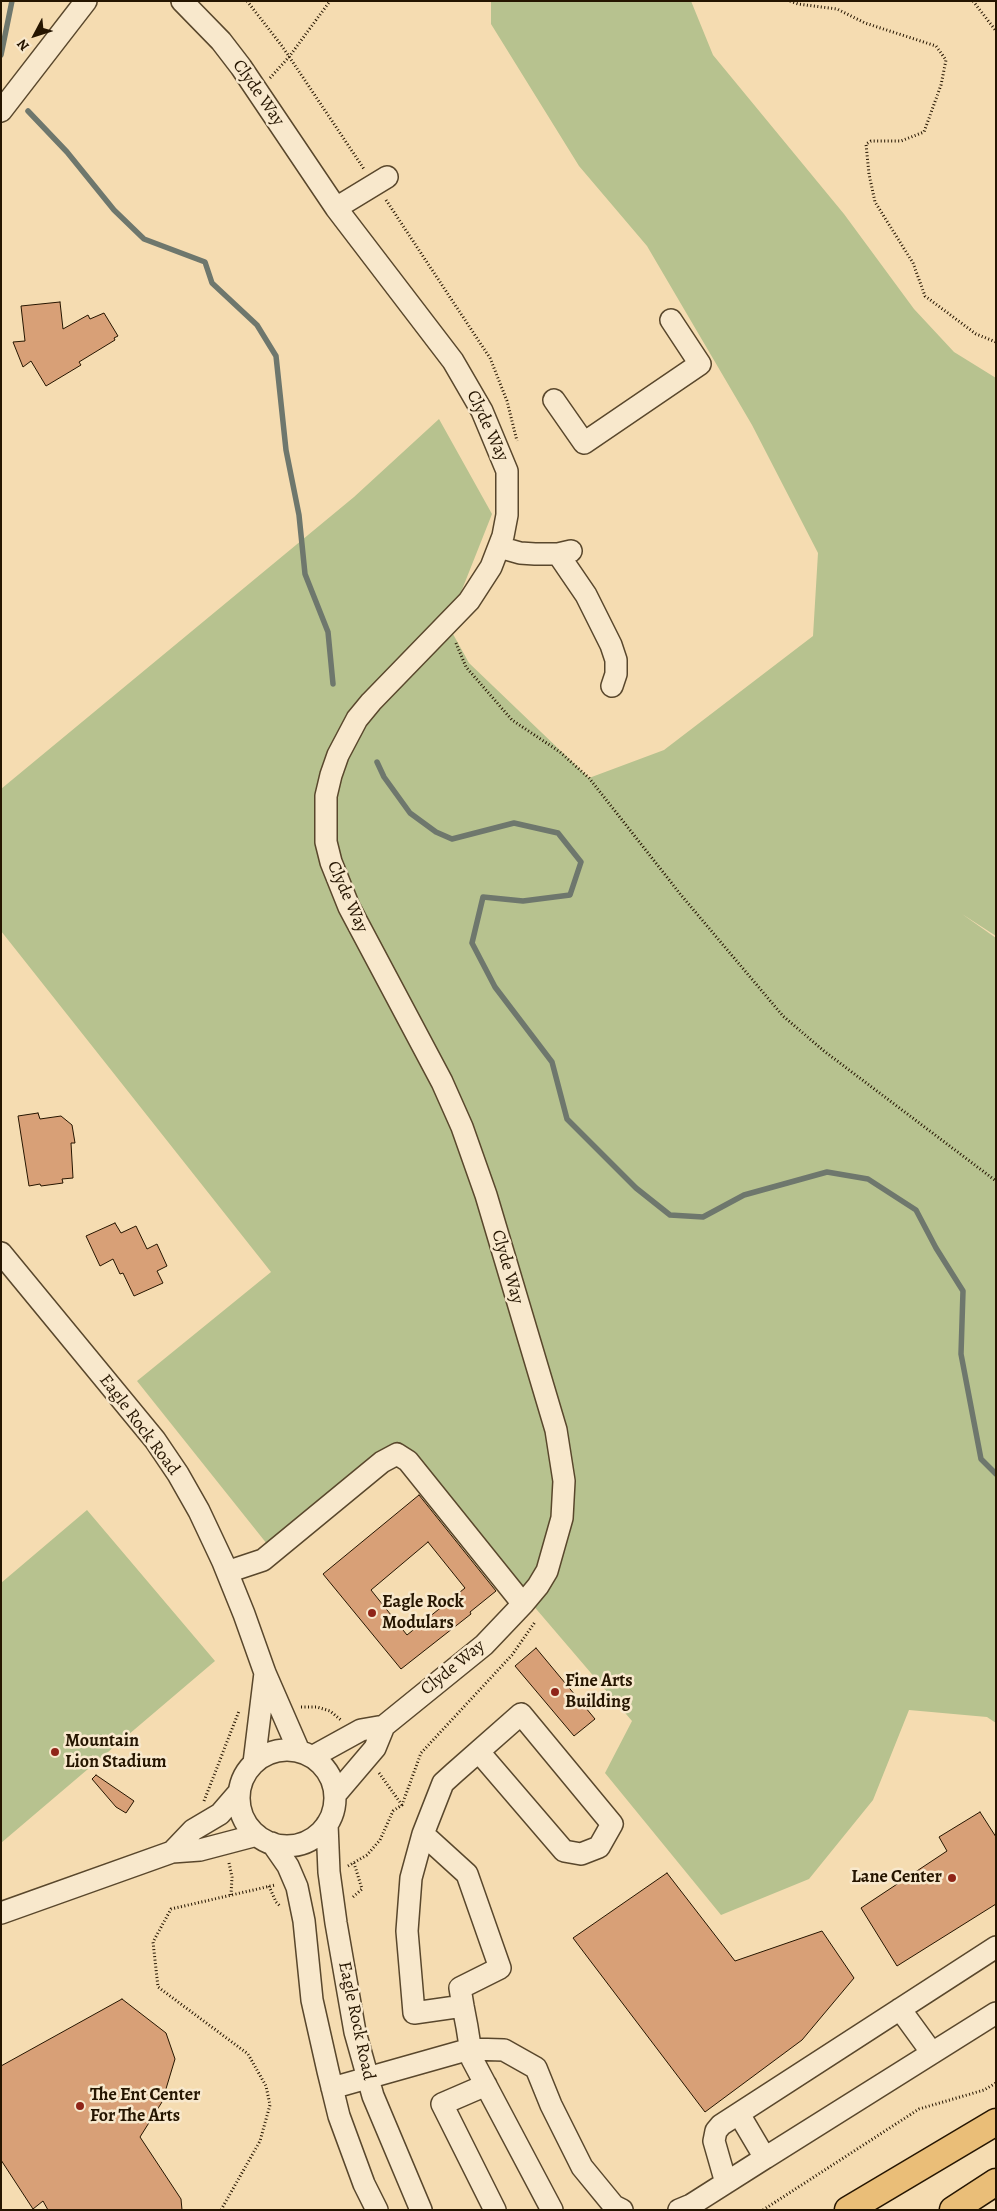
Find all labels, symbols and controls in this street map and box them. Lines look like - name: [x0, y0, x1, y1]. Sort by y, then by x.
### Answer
- north arrow: [10, 10, 60, 60]
- text: N: [13, 35, 34, 55]
- street label: Clyde Way: [227, 56, 289, 130]
- street label: Clyde Way: [461, 387, 513, 465]
- street label: Clyde Way: [322, 858, 372, 936]
- street label: Clyde Way: [486, 1227, 528, 1307]
- street label: Eagle Rock Road: [94, 1370, 184, 1480]
- place label: Eagle Rock Modulars: [382, 1592, 464, 1635]
- marker: Eagle Rock Modulars: [366, 1607, 378, 1619]
- street label: Clyde Way: [417, 1636, 489, 1700]
- place label: Fine Arts Building: [565, 1671, 633, 1714]
- marker: Fine Arts Building: [549, 1686, 561, 1698]
- place label: Mountain Lion Stadium: [65, 1731, 167, 1774]
- marker: Mountain Lion Stadium: [49, 1746, 61, 1758]
- place label: Lane Center: [851, 1867, 942, 1889]
- marker: Lane Center: [946, 1872, 958, 1884]
- street label: Eagle Rock Road: [333, 1960, 379, 2082]
- place label: The Ent Center For The Arts: [90, 2085, 200, 2128]
- marker: The Ent Center For The Arts: [74, 2100, 86, 2112]

